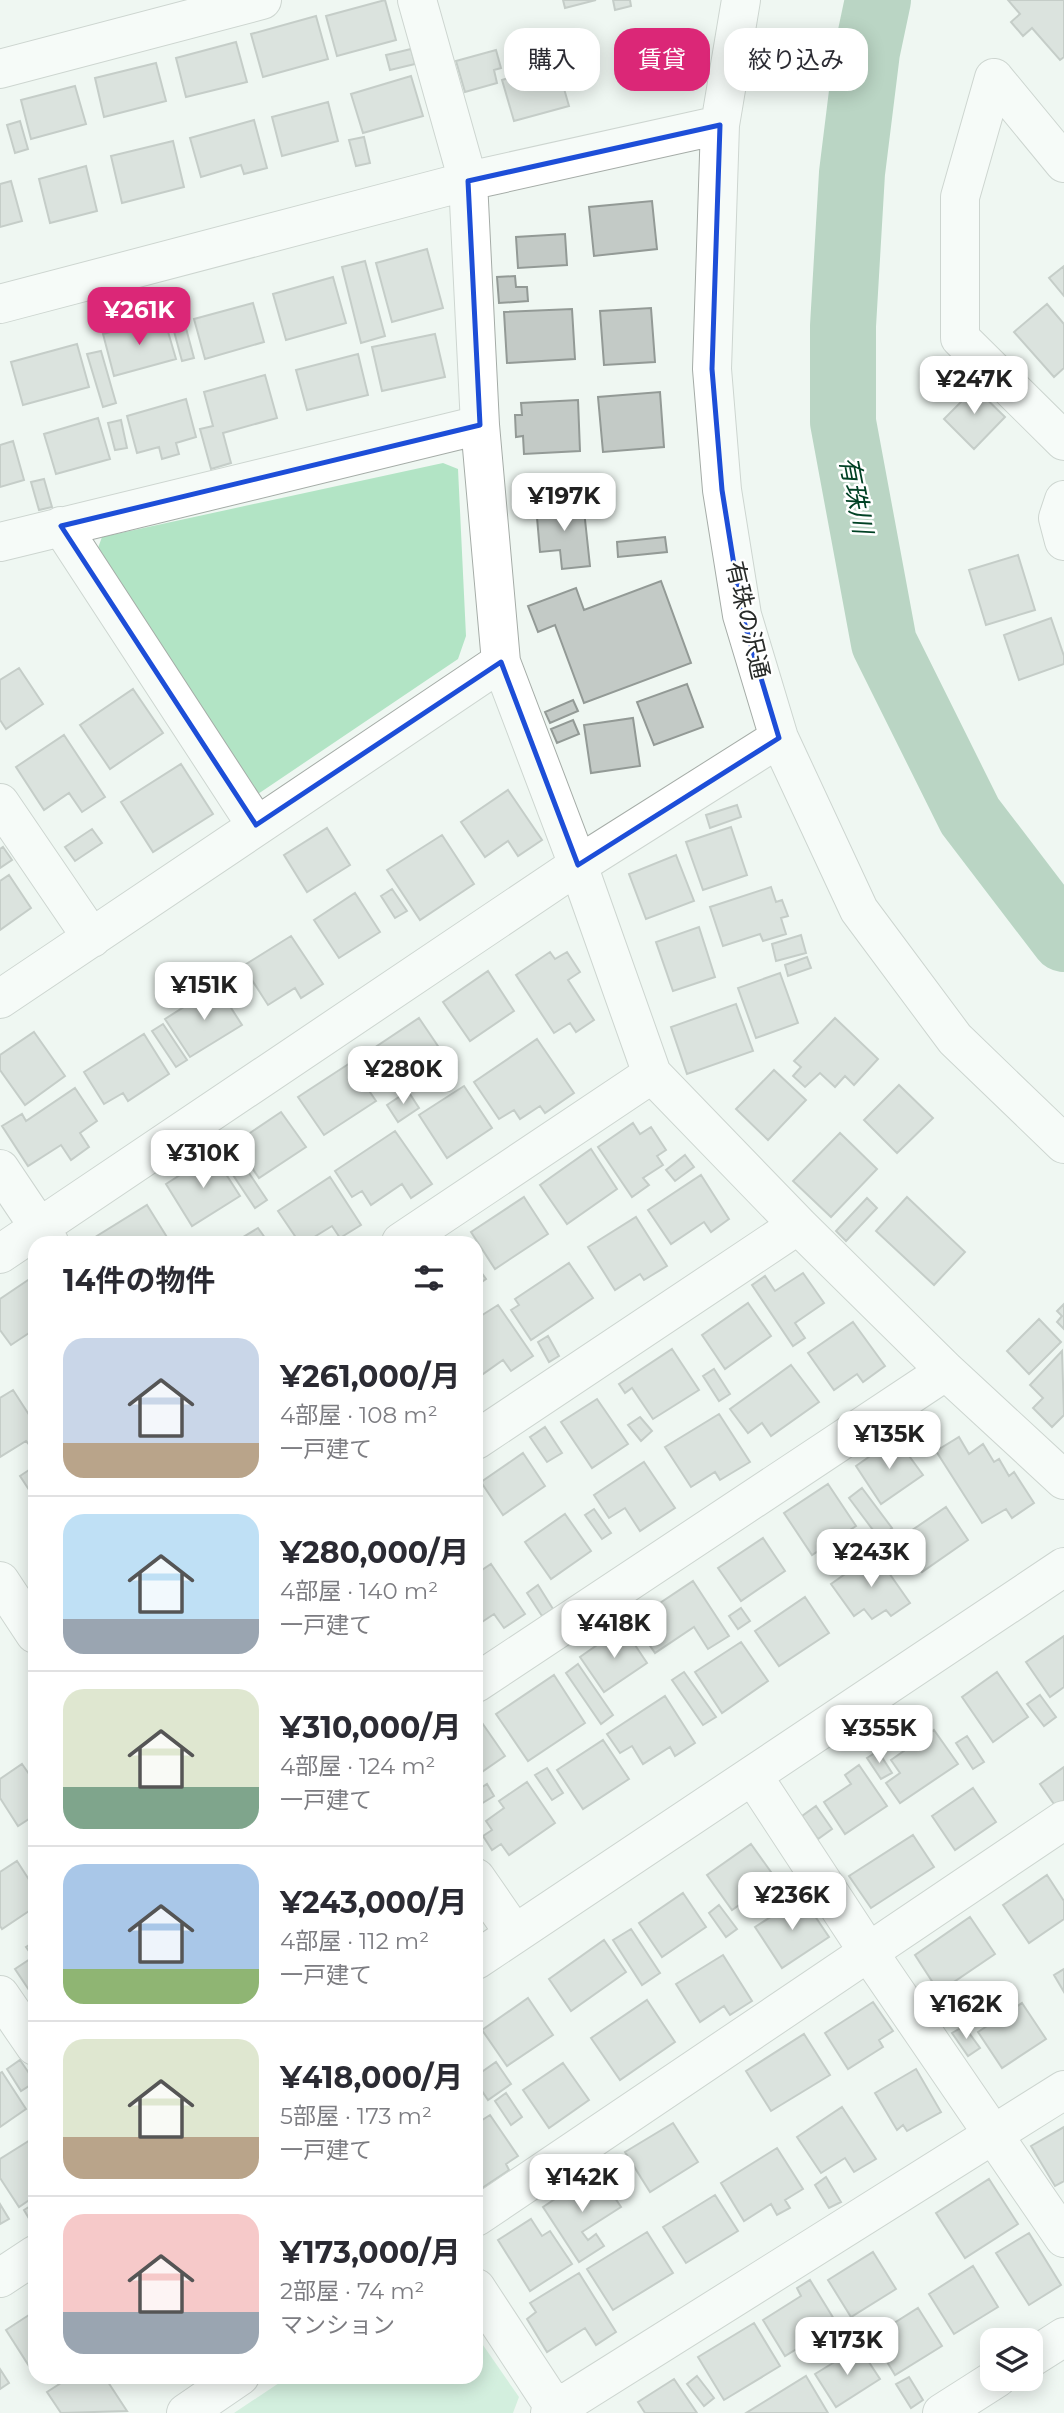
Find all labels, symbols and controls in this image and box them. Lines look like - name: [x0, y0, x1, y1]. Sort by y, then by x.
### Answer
- chip: 購入: [504, 28, 600, 91]
- chip: 賃貸: [614, 28, 710, 91]
- chip: 絞り込み: [724, 28, 868, 91]
- pin: ¥261K: [90, 288, 188, 347]
- text: ¥261K: [103, 296, 175, 324]
- pin: ¥247K: [925, 356, 1023, 416]
- text: ¥247K: [936, 365, 1012, 393]
- water label: 有珠川: [833, 454, 880, 539]
- pin: ¥197K: [515, 474, 613, 533]
- text: ¥197K: [528, 482, 600, 510]
- street label: 有珠の沢通: [720, 558, 776, 682]
- pin: ¥151K: [155, 962, 253, 1022]
- text: ¥151K: [171, 971, 237, 999]
- pin: ¥280K: [354, 1046, 452, 1106]
- text: ¥280K: [364, 1055, 442, 1083]
- pin: ¥310K: [154, 1130, 252, 1190]
- text: ¥310K: [167, 1139, 239, 1167]
- icon: filters: [410, 1259, 448, 1297]
- text: 14件の物件: [63, 1262, 215, 1299]
- text: ¥261,000/月: [280, 1358, 460, 1395]
- icon: home: [119, 1366, 203, 1450]
- text: 4部屋 · 108 m²: [280, 1401, 438, 1429]
- pin: ¥135K: [840, 1412, 938, 1471]
- text: ¥135K: [854, 1420, 924, 1448]
- text: 一戸建て: [280, 1435, 372, 1463]
- pin: ¥243K: [822, 1530, 920, 1589]
- text: ¥280,000/月: [280, 1534, 469, 1571]
- text: ¥243K: [833, 1538, 909, 1566]
- icon: home: [119, 1542, 203, 1626]
- text: 4部屋 · 140 m²: [280, 1577, 438, 1605]
- pin: ¥418K: [565, 1600, 663, 1660]
- text: ¥418K: [577, 1609, 651, 1637]
- text: 一戸建て: [280, 1611, 372, 1639]
- pin: ¥355K: [830, 1706, 928, 1765]
- text: ¥310,000/月: [280, 1709, 462, 1746]
- text: ¥355K: [842, 1714, 916, 1742]
- icon: home: [119, 1717, 203, 1801]
- text: 4部屋 · 124 m²: [280, 1752, 435, 1780]
- text: 一戸建て: [280, 1786, 372, 1814]
- pin: ¥236K: [743, 1872, 841, 1932]
- text: ¥236K: [754, 1881, 830, 1909]
- text: ¥243,000/月: [280, 1884, 467, 1921]
- icon: home: [119, 1892, 203, 1976]
- text: 4部屋 · 112 m²: [280, 1927, 429, 1955]
- text: 一戸建て: [280, 1961, 372, 1989]
- pin: ¥162K: [917, 1982, 1015, 2041]
- text: ¥162K: [930, 1990, 1002, 2018]
- text: ¥418,000/月: [280, 2059, 463, 2096]
- icon: home: [119, 2067, 203, 2151]
- text: 5部屋 · 173 m²: [280, 2102, 432, 2130]
- text: 一戸建て: [280, 2136, 372, 2164]
- pin: ¥142K: [533, 2154, 631, 2214]
- text: ¥142K: [545, 2163, 619, 2191]
- text: ¥173,000/月: [280, 2234, 461, 2271]
- icon: home: [119, 2242, 203, 2326]
- text: 2部屋 · 74 m²: [280, 2277, 425, 2305]
- text: マンション: [280, 2311, 395, 2339]
- pin: ¥173K: [798, 2318, 896, 2377]
- text: ¥173K: [811, 2326, 883, 2354]
- map controls: [980, 2328, 1043, 2391]
- button: layers: [980, 2328, 1043, 2391]

